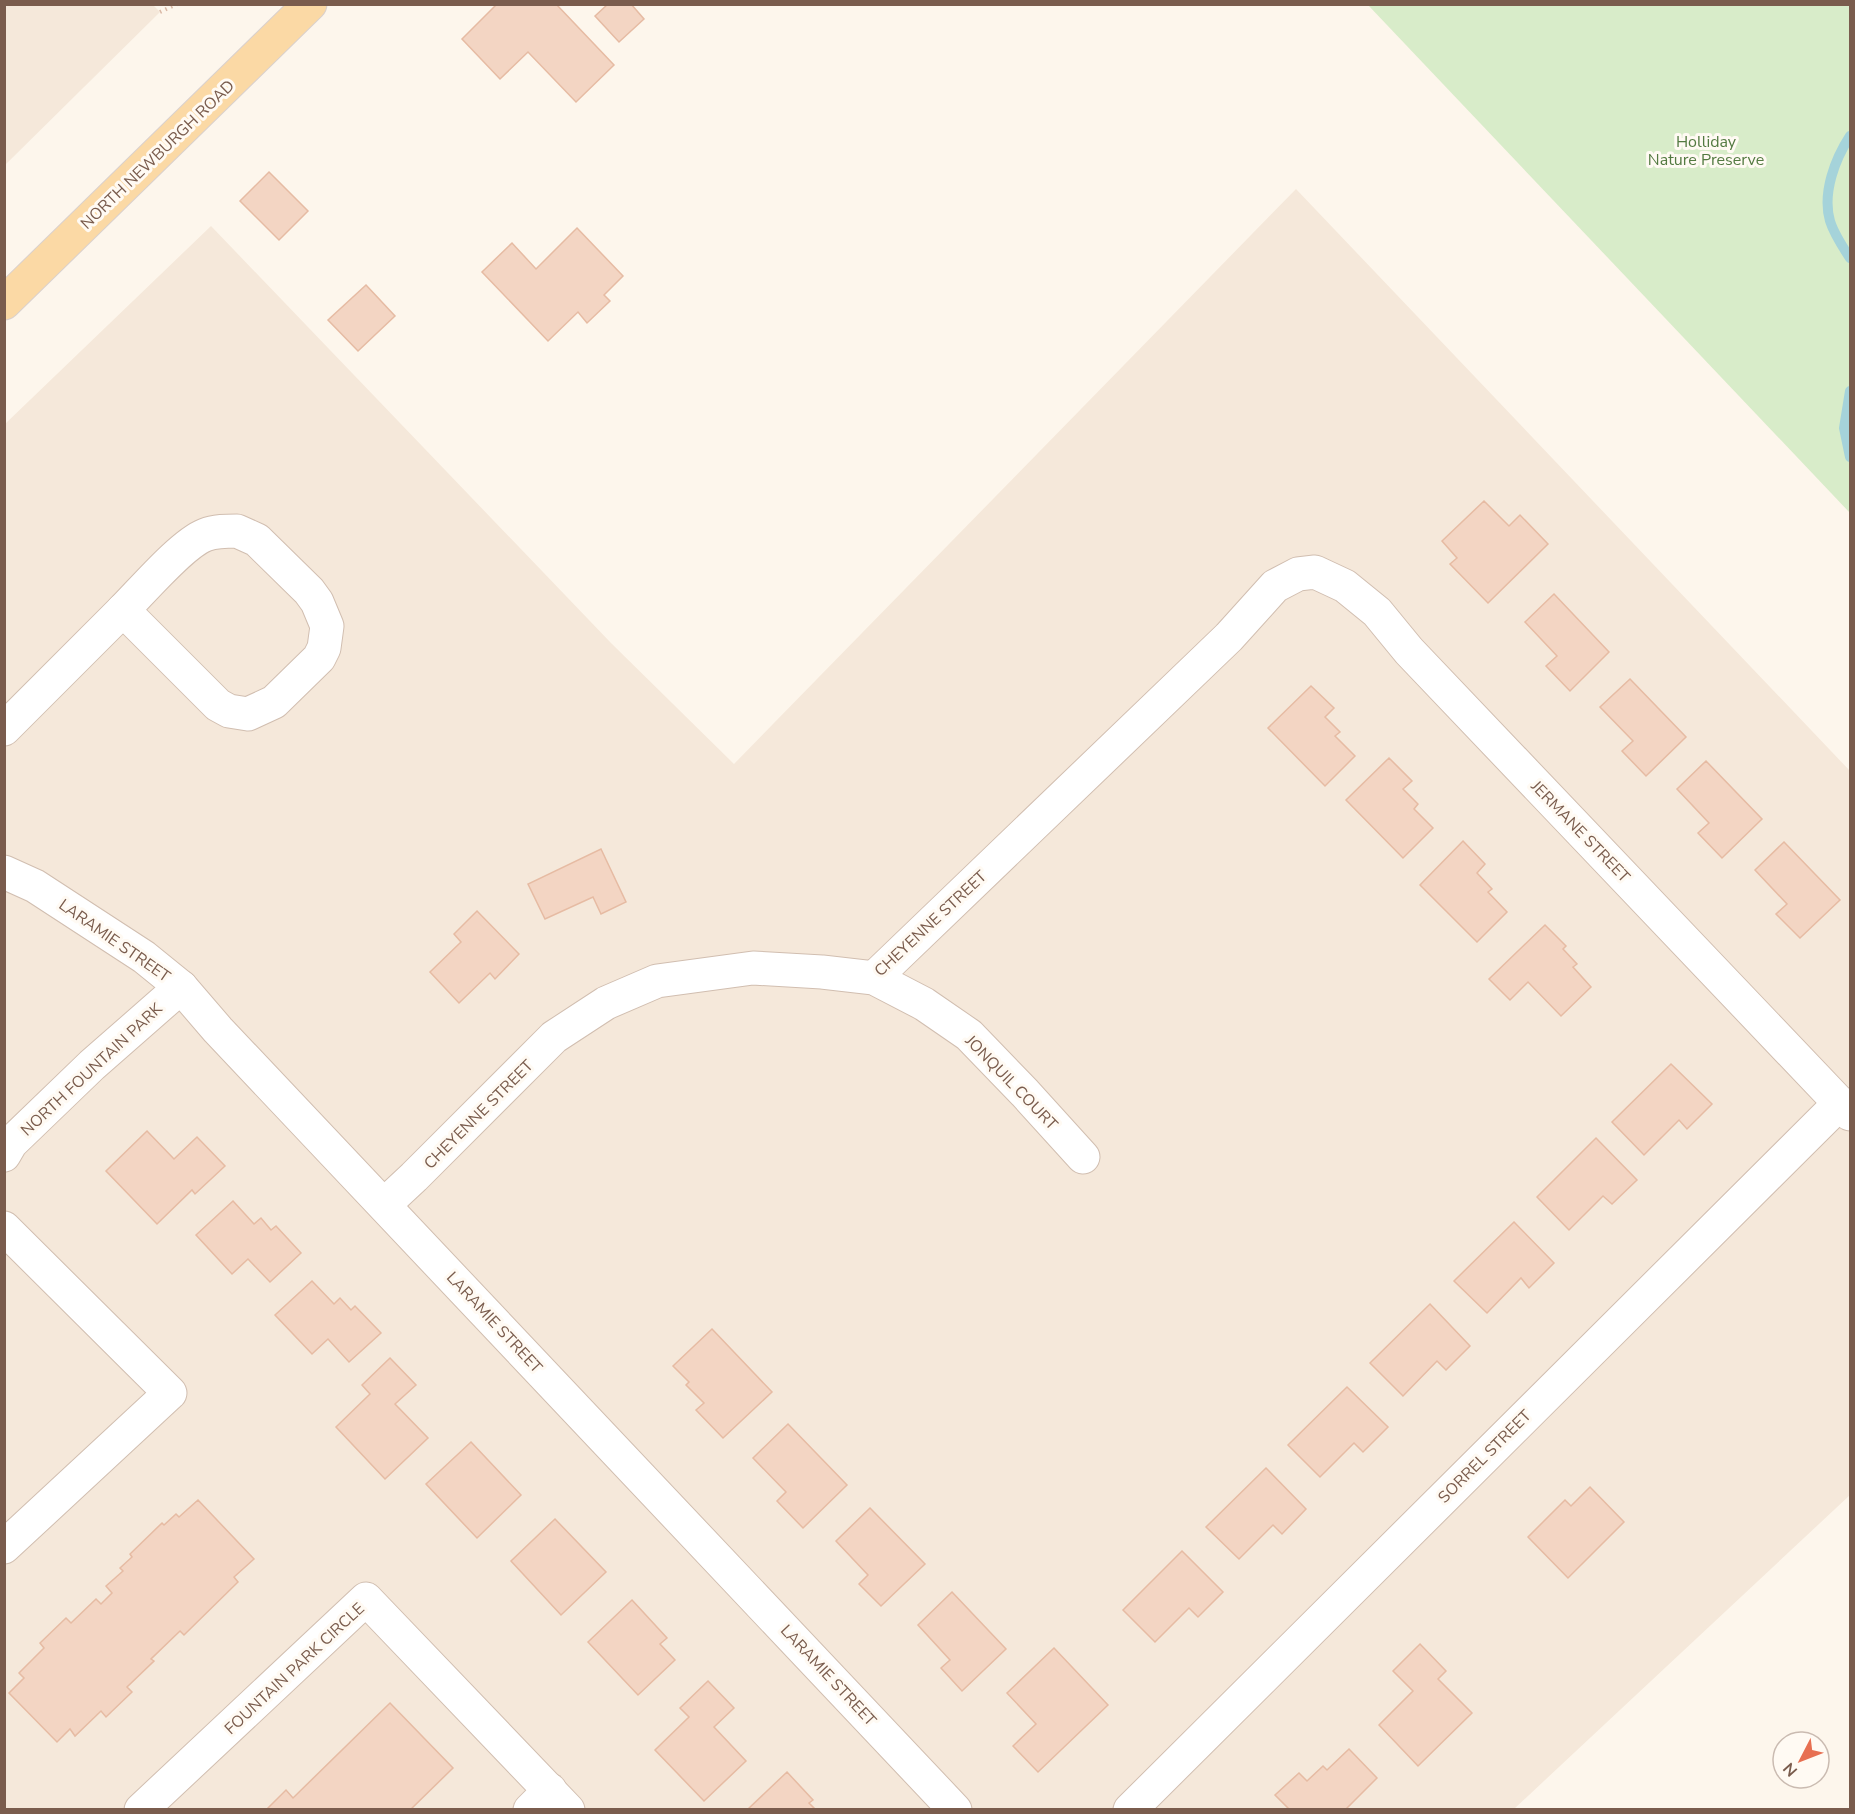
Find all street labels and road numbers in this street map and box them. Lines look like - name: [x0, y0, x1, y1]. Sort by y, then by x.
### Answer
- street label: NORTH NEWBURGH ROAD: [76, 75, 240, 234]
- street label: JERMANE STREET: [1525, 775, 1635, 888]
- street label: CHEYENNE STREET: [870, 866, 992, 982]
- street label: LARAMIE STREET: [54, 894, 175, 988]
- street label: NORTH FOUNTAIN PARK: [16, 998, 168, 1141]
- street label: JONQUIL COURT: [959, 1030, 1063, 1135]
- street label: CHEYENNE STREET: [419, 1055, 539, 1174]
- street label: LARAMIE STREET: [441, 1267, 547, 1379]
- street label: SORREL STREET: [1433, 1405, 1536, 1508]
- street label: FOUNTAIN PARK CIRCLE: [220, 1598, 370, 1740]
- street label: LARAMIE STREET: [775, 1620, 881, 1732]

